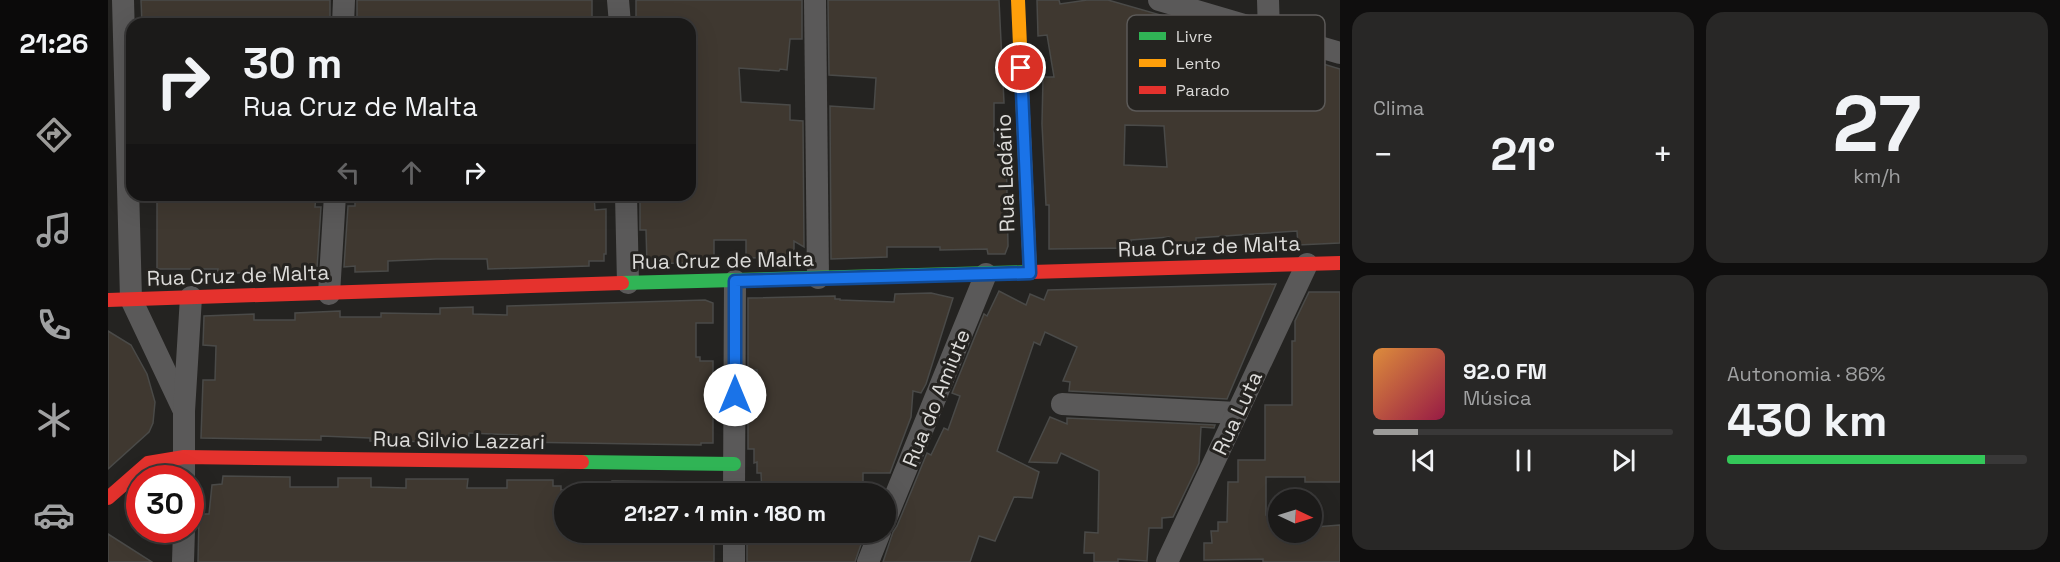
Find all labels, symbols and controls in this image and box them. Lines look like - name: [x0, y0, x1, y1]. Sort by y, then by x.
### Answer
- legend: [1127, 15, 1325, 111]
- text: 21:26: [19, 26, 89, 61]
- text: Livre: [1176, 26, 1213, 47]
- text: 30 m: [243, 37, 342, 90]
- icon: right: [144, 42, 222, 120]
- pin: [995, 42, 1046, 93]
- icon: arrive: [1004, 51, 1037, 84]
- text: Lento: [1176, 53, 1221, 74]
- text: 27: [1833, 74, 1921, 174]
- text: Parado: [1176, 80, 1230, 101]
- text: Rua Cruz de Malta: [243, 89, 478, 124]
- text: Clima: [1373, 95, 1424, 121]
- street label: Rua Ladário: [989, 113, 1021, 233]
- icon: directions: [33, 114, 75, 156]
- text: 21°: [1491, 126, 1555, 183]
- text: −: [1373, 134, 1393, 176]
- text: +: [1653, 134, 1673, 176]
- icon: left: [332, 156, 365, 189]
- icon: ahead: [395, 156, 428, 189]
- icon: right: [458, 156, 491, 189]
- text: km/h: [1853, 163, 1901, 189]
- icon: music: [33, 209, 75, 251]
- street label: Rua Cruz de Malta: [1117, 229, 1301, 263]
- street label: Rua Cruz de Malta: [631, 245, 815, 275]
- street label: Rua Cruz de Malta: [146, 258, 330, 292]
- icon: phone: [33, 304, 75, 346]
- street label: Rua do Amiute: [896, 325, 976, 471]
- text: 92.0 FM: [1463, 357, 1547, 385]
- text: Autonomia · 86%: [1727, 361, 1885, 387]
- position arrow: [703, 363, 767, 427]
- street label: Rua Luta: [1206, 367, 1268, 459]
- text: Música: [1463, 385, 1531, 411]
- text: 430 km: [1727, 392, 1887, 449]
- icon: climate: [33, 399, 75, 441]
- street label: Rua Silvio Lazzari: [373, 425, 545, 455]
- icon: previous: [1407, 444, 1440, 477]
- icon: pause: [1507, 444, 1540, 477]
- icon: next: [1607, 444, 1640, 477]
- speed limit sign: 30: [126, 465, 204, 543]
- north arrow: [1268, 489, 1322, 543]
- map controls: [1268, 489, 1322, 543]
- icon: car: [33, 494, 75, 536]
- text: 21:27 · 1 min · 180 m: [624, 499, 826, 527]

